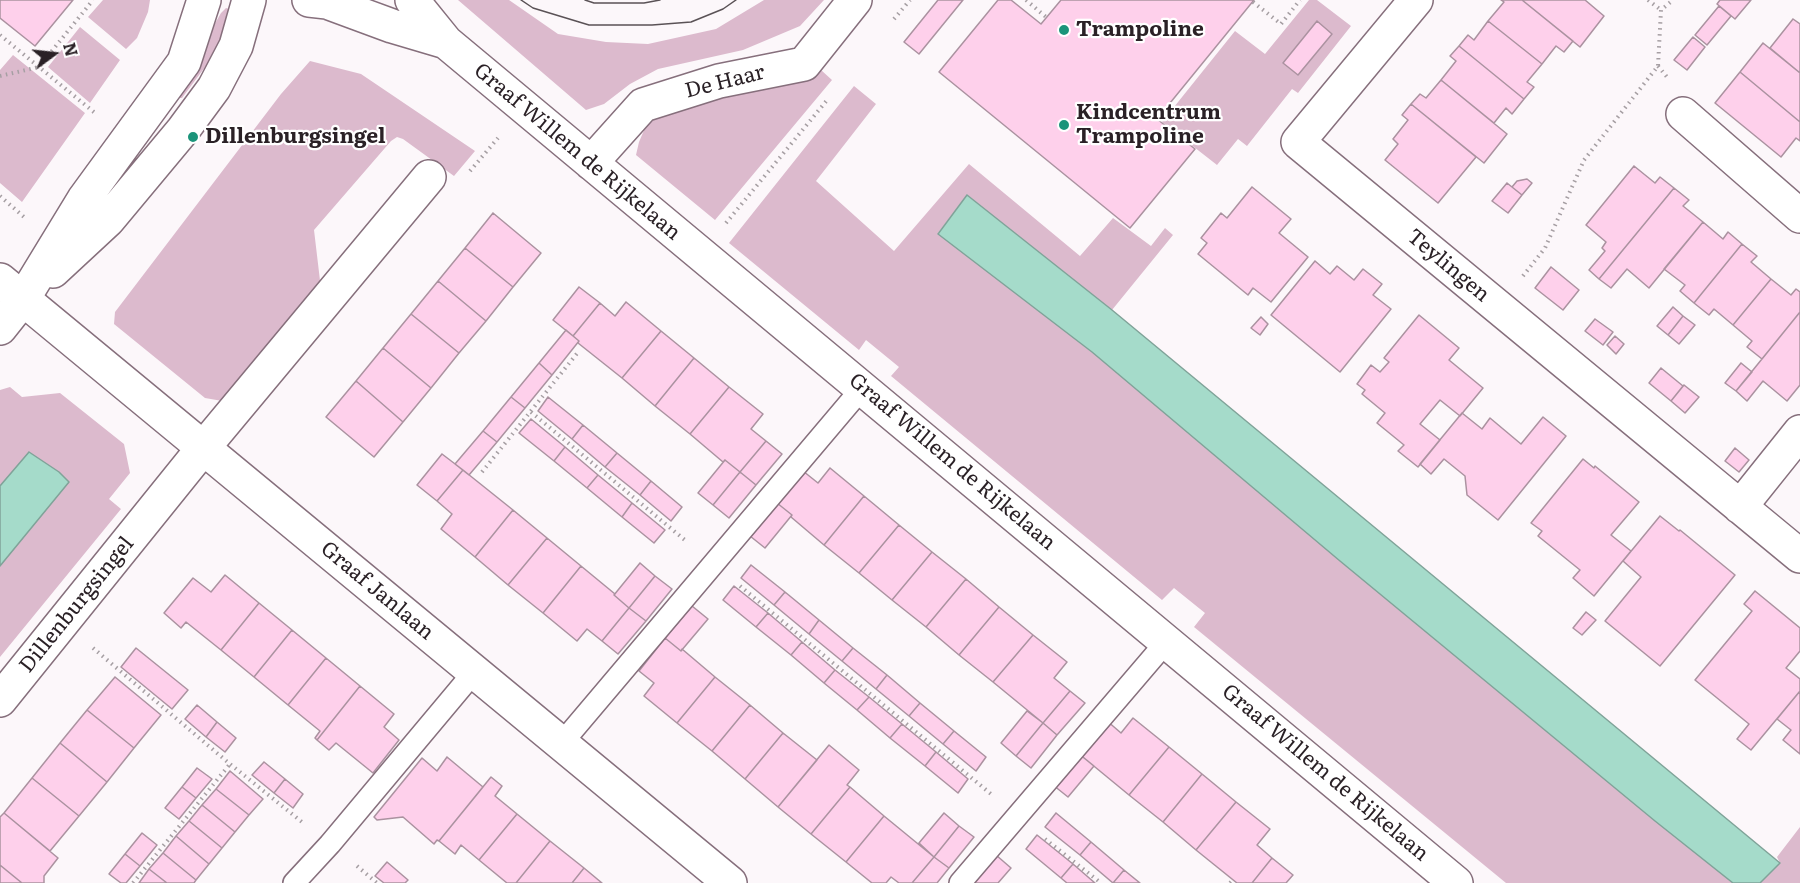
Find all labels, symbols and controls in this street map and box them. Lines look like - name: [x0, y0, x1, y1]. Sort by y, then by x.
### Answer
- place label: Trampoline: [1076, 17, 1204, 43]
- marker: Trampoline: [1057, 23, 1071, 37]
- north arrow: [24, 24, 84, 84]
- text: N: [58, 40, 85, 59]
- street label: Graaf Willem de Rijkelaan: [469, 58, 685, 246]
- street label: De Haar: [683, 60, 767, 104]
- place label: Kindcentrum Trampoline: [1076, 100, 1221, 150]
- marker: Kindcentrum Trampoline: [1057, 118, 1071, 132]
- place label: Dillenburgsingel: [205, 124, 385, 150]
- marker: Dillenburgsingel: [186, 130, 200, 144]
- street label: Teylingen: [1402, 224, 1494, 308]
- street label: Graaf Willem de Rijkelaan: [844, 368, 1060, 556]
- street label: Dillenburgsingel: [15, 532, 139, 678]
- street label: Graaf Janlaan: [315, 536, 439, 646]
- street label: Graaf Willem de Rijkelaan: [1217, 679, 1433, 867]

